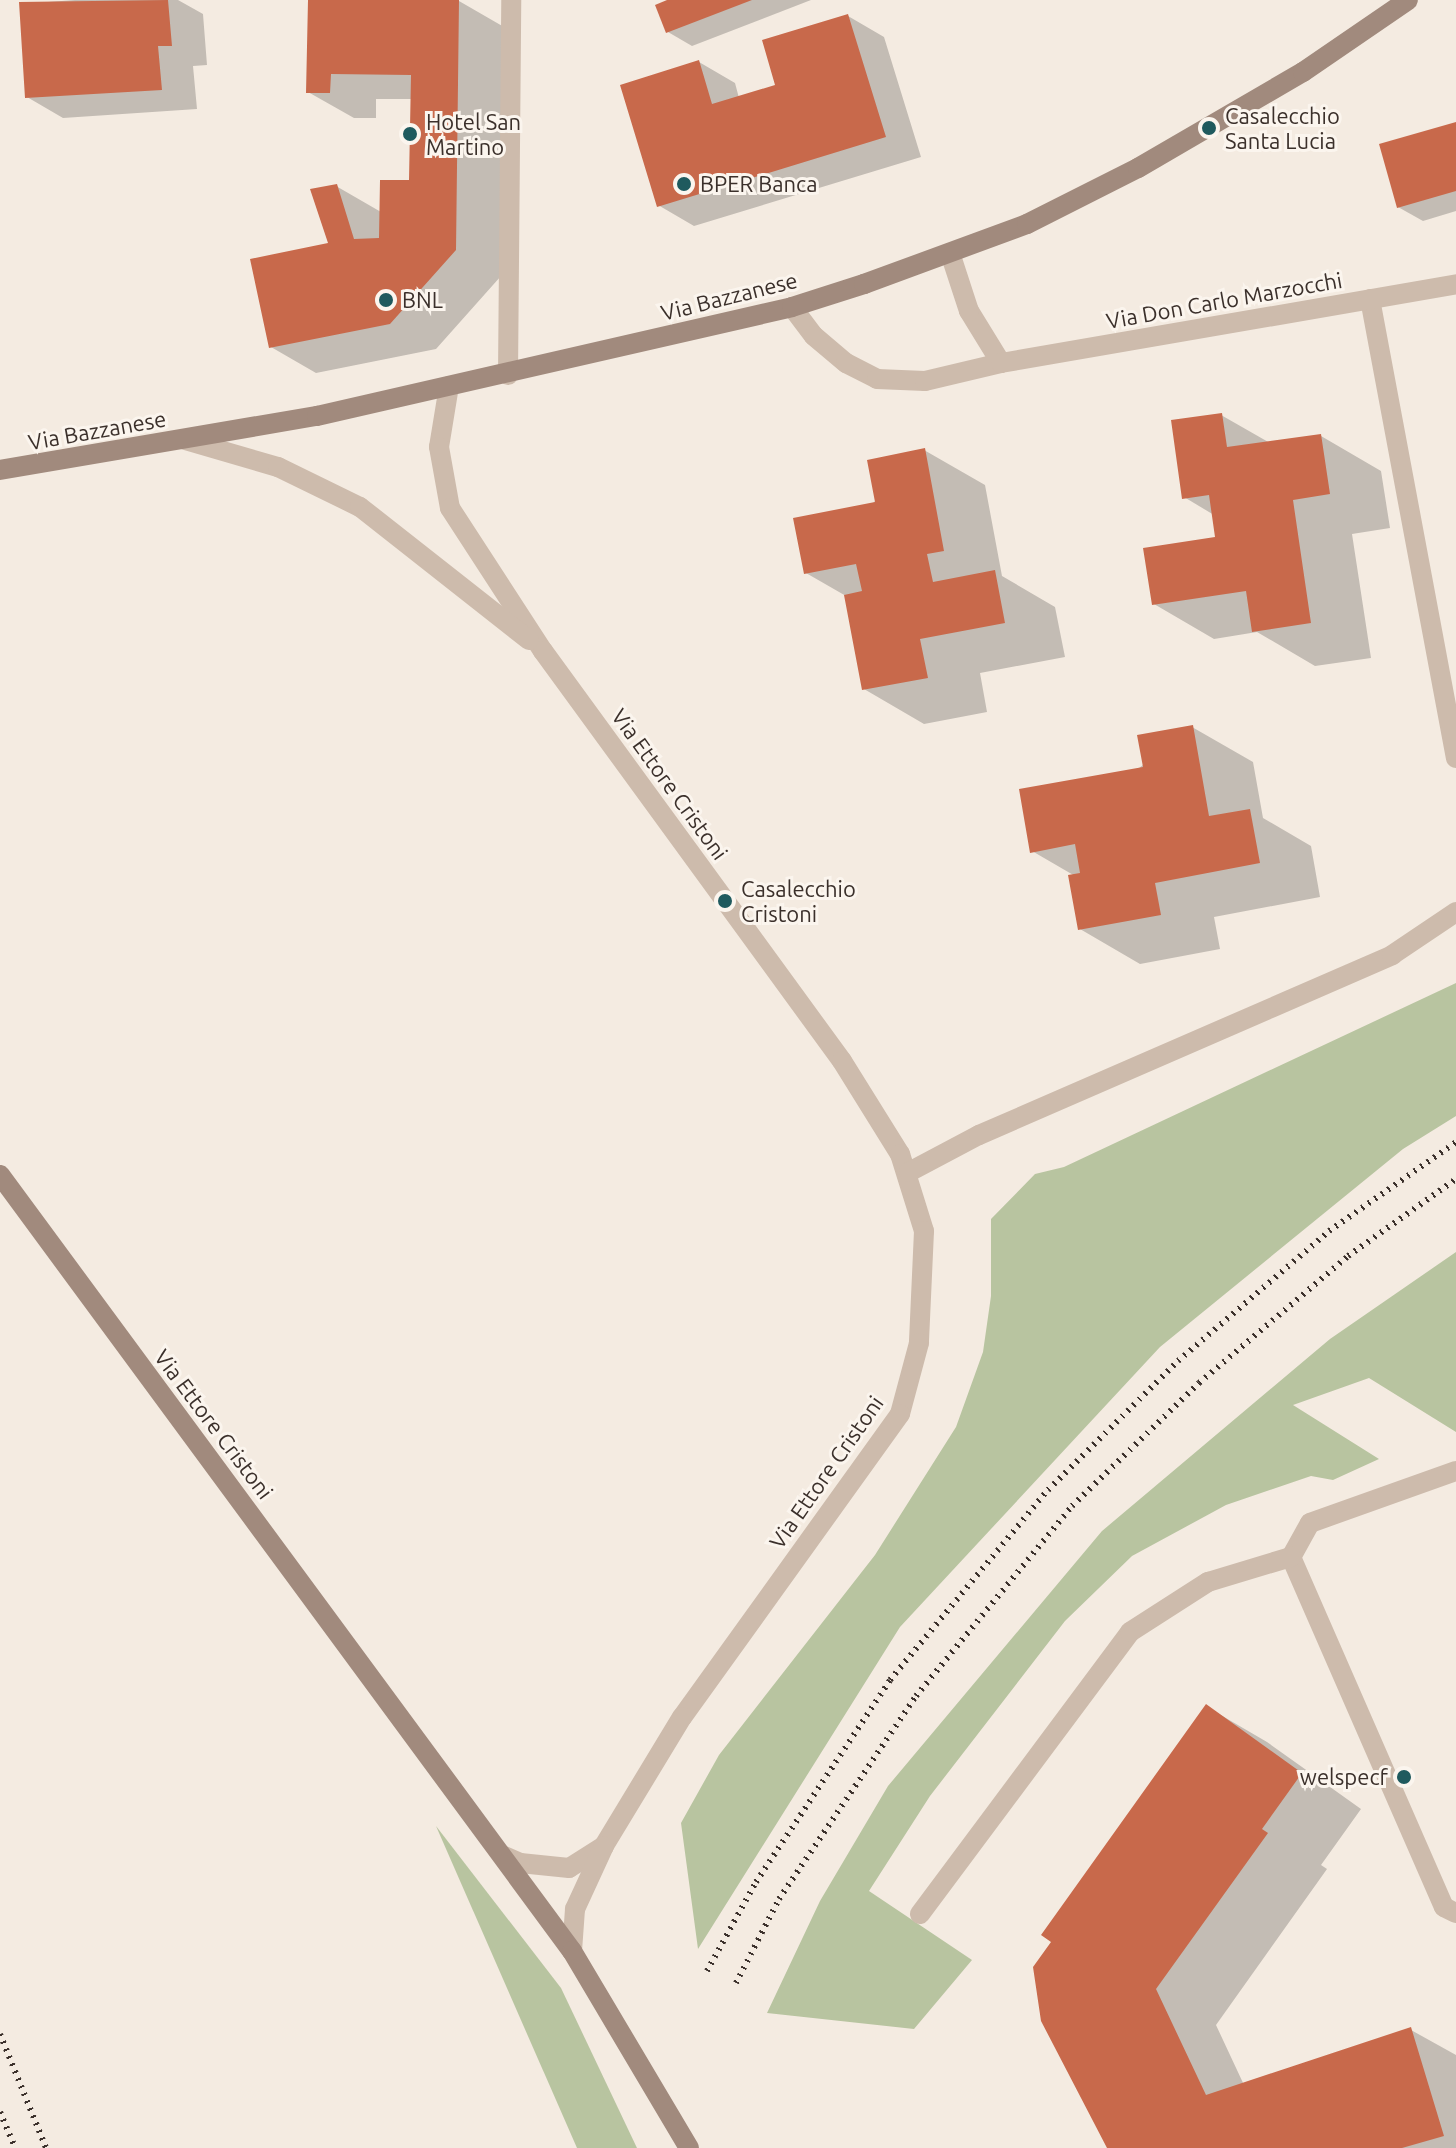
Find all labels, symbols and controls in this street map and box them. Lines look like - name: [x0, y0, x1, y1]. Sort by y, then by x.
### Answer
- place label: Casalecchio Santa Lucia: [1225, 102, 1340, 154]
- place label: Hotel San Martino: [426, 108, 521, 160]
- marker: Casalecchio Santa Lucia: [1200, 119, 1218, 137]
- marker: Hotel San Martino: [401, 125, 419, 143]
- place label: BPER Banca: [700, 171, 818, 197]
- marker: BPER Banca: [675, 175, 693, 193]
- street label: Via Bazzanese: [658, 266, 800, 326]
- street label: Via Don Carlo Marzocchi: [1104, 266, 1344, 334]
- place label: BNL: [402, 287, 443, 313]
- marker: BNL: [377, 291, 395, 309]
- street label: Via Bazzanese: [26, 405, 168, 455]
- street label: Via Ettore Cristoni: [606, 703, 734, 865]
- place label: Casalecchio Cristoni: [741, 875, 856, 926]
- marker: Casalecchio Cristoni: [716, 892, 734, 910]
- street label: Via Ettore Cristoni: [149, 1344, 279, 1504]
- street label: Via Ettore Cristoni: [763, 1391, 889, 1553]
- place label: welspecf: [1300, 1764, 1388, 1790]
- marker: welspecf: [1395, 1768, 1413, 1786]

